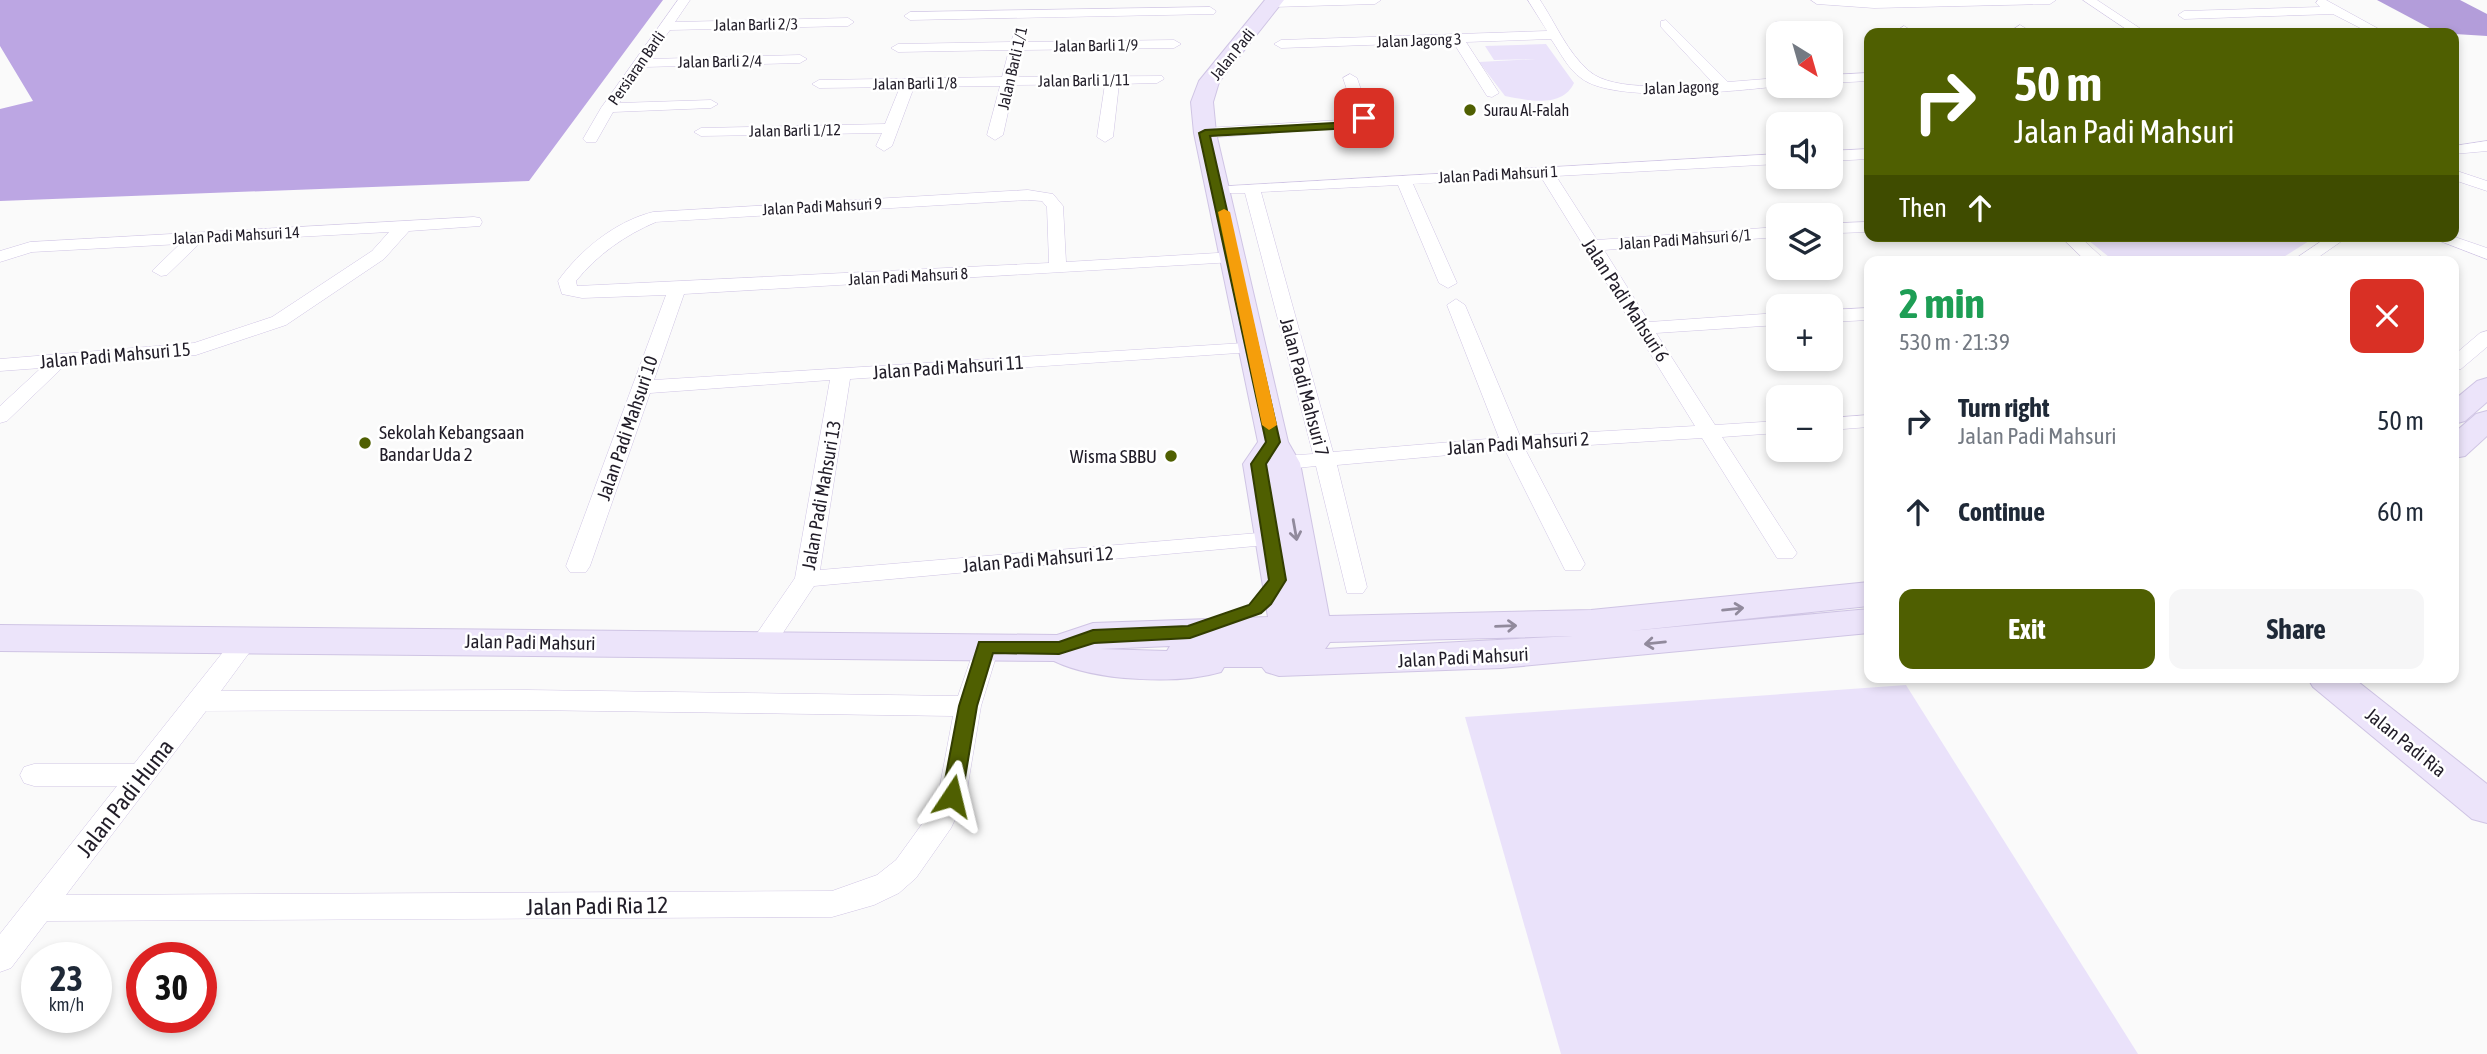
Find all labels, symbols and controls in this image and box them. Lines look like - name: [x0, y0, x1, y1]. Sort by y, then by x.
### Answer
- street label: Jalan Barli 2/3: [714, 14, 798, 34]
- north arrow: [1766, 21, 1843, 98]
- map controls: [1766, 21, 1843, 462]
- street label: Jalan Barli 1/1: [994, 25, 1030, 111]
- street label: Jalan Padi: [1206, 25, 1258, 83]
- street label: Persiaran Barli: [604, 28, 668, 108]
- street label: Jalan Jagong 3: [1376, 30, 1462, 51]
- street label: Jalan Barli 1/9: [1054, 35, 1138, 55]
- street label: Jalan Barli 2/4: [678, 51, 762, 71]
- text: 50 m: [2014, 55, 2102, 111]
- icon: right: [1899, 56, 1990, 147]
- street label: Jalan Barli 1/11: [1038, 70, 1130, 90]
- street label: Jalan Barli 1/8: [873, 73, 957, 93]
- street label: Jalan Jagong: [1643, 77, 1719, 98]
- pin: [1334, 88, 1394, 148]
- icon: arrive: [1345, 99, 1383, 137]
- place label: Surau Al-Falah: [1484, 101, 1569, 119]
- marker: Surau Al-Falah: [1462, 102, 1478, 118]
- button: sound: [1766, 112, 1843, 189]
- text: Jalan Padi Mahsuri: [2014, 113, 2235, 150]
- street label: Jalan Barli 1/12: [749, 120, 841, 140]
- street label: Jalan Padi Mahsuri 1: [1438, 162, 1558, 186]
- icon: ahead: [1961, 189, 1999, 227]
- text: Then: [1899, 193, 1947, 223]
- street label: Jalan Padi Mahsuri 9: [762, 194, 882, 218]
- button: layers: [1766, 203, 1843, 280]
- street label: Jalan Padi Mahsuri 14: [172, 223, 300, 247]
- street label: Jalan Padi Mahsuri 6/1: [1618, 225, 1752, 253]
- street label: Jalan Padi Mahsuri 6: [1578, 234, 1674, 366]
- street label: Jalan Padi Mahsuri 8: [848, 264, 968, 288]
- text: 2 min: [1899, 279, 1985, 327]
- button: close: [2350, 279, 2424, 353]
- button: +: [1766, 294, 1843, 371]
- street label: Jalan Padi Mahsuri 7: [1276, 315, 1334, 459]
- text: 530 m · 21:39: [1899, 329, 2010, 355]
- street label: Jalan Padi Mahsuri 15: [39, 337, 191, 373]
- street label: Jalan Padi Mahsuri 11: [872, 351, 1024, 383]
- street label: Jalan Padi Mahsuri 10: [592, 353, 662, 503]
- button: −: [1766, 385, 1843, 462]
- text: Turn right: [1958, 393, 2049, 423]
- icon: right: [1899, 402, 1937, 440]
- text: 50 m: [2377, 406, 2424, 436]
- street label: Jalan Padi Mahsuri 13: [797, 419, 845, 571]
- place label: Sekolah Kebangsaan Bandar Uda 2: [379, 421, 525, 465]
- text: Jalan Padi Mahsuri: [1958, 423, 2117, 449]
- street label: Jalan Padi Mahsuri 2: [1446, 427, 1590, 459]
- marker: Sekolah Kebangsaan Bandar Uda 2: [357, 435, 373, 451]
- place label: Wisma SBBU: [1070, 445, 1157, 467]
- marker: Wisma SBBU: [1163, 448, 1179, 464]
- icon: ahead: [1899, 493, 1937, 531]
- text: Continue: [1958, 497, 2045, 527]
- text: 60 m: [2377, 497, 2424, 527]
- one-way arrow: [1289, 518, 1302, 541]
- street label: Jalan Padi Mahsuri 12: [962, 541, 1114, 577]
- button: Exit: [1899, 589, 2155, 669]
- button: Share: [2169, 589, 2424, 669]
- one-way arrow: [1721, 602, 1744, 615]
- one-way arrow: [1494, 619, 1517, 632]
- street label: Jalan Padi Mahsuri: [464, 630, 596, 654]
- one-way arrow: [1644, 637, 1667, 650]
- street label: Jalan Padi Mahsuri: [1397, 643, 1529, 671]
- street label: Jalan Padi Ria: [2361, 703, 2451, 781]
- street label: Jalan Padi Huma: [71, 734, 179, 862]
- position arrow: [915, 759, 989, 833]
- street label: Jalan Padi Ria 12: [526, 892, 668, 920]
- speed limit sign: 30: [126, 942, 217, 1033]
- text: 23: [50, 958, 83, 998]
- text: km/h: [49, 994, 84, 1015]

